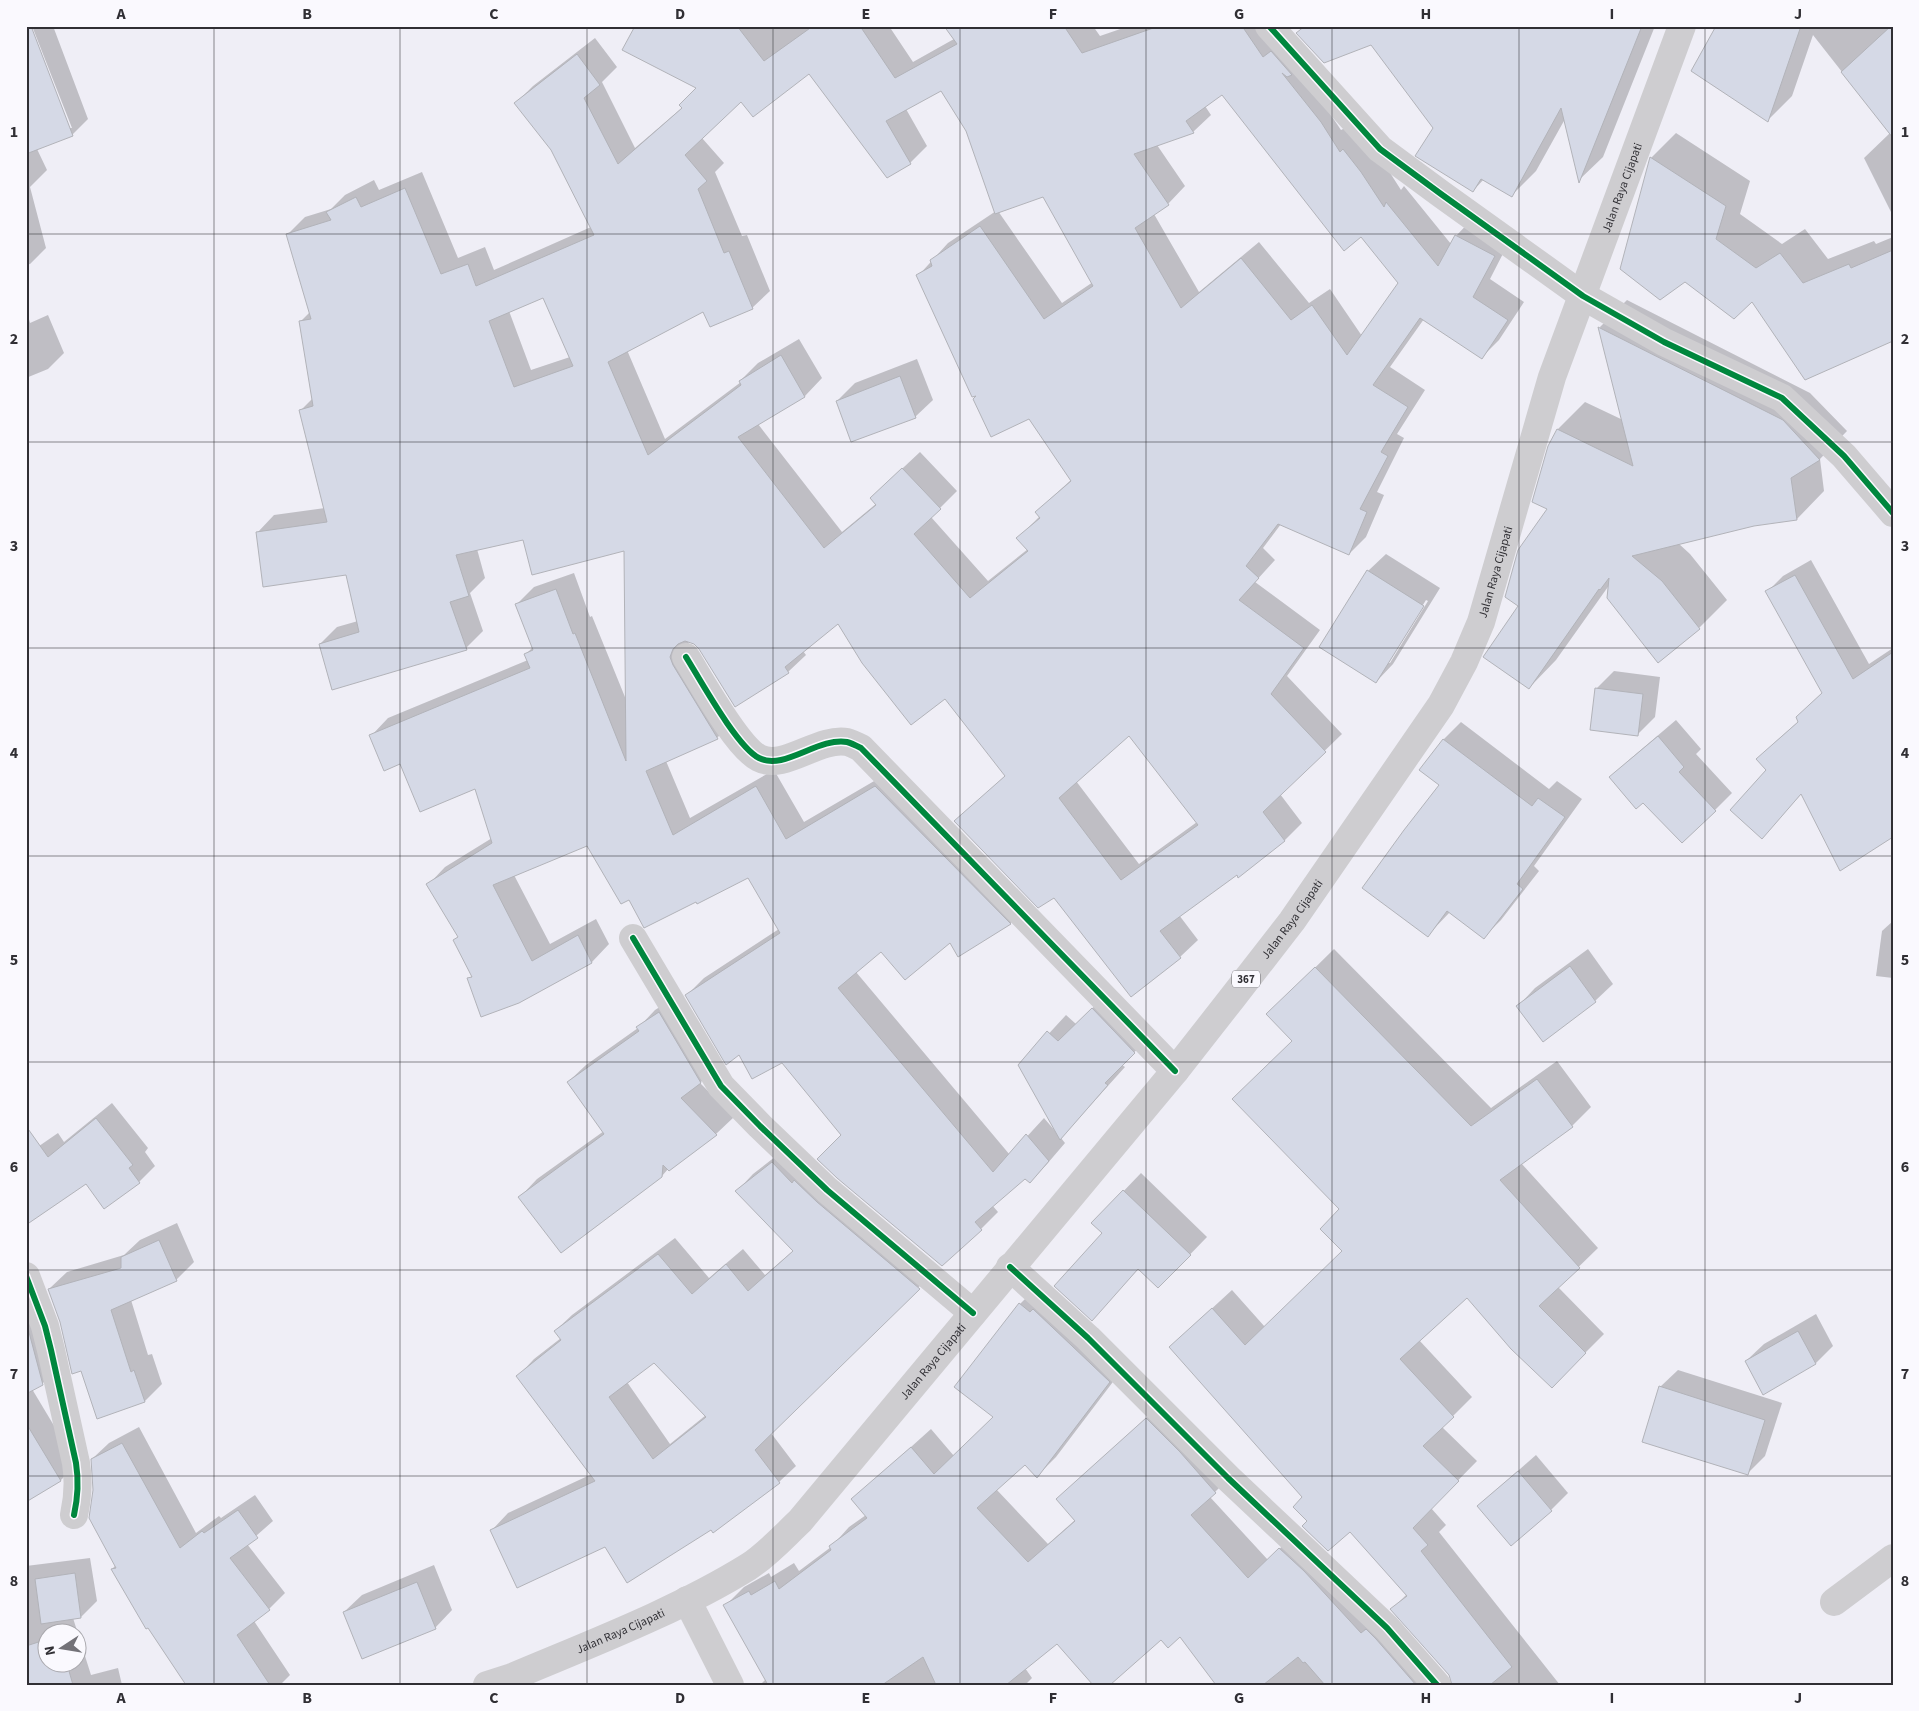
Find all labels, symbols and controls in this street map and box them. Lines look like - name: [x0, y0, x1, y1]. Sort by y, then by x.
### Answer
- text: A: [115, 3, 126, 25]
- text: B: [302, 3, 312, 25]
- text: C: [489, 3, 499, 25]
- text: D: [675, 3, 685, 25]
- text: E: [862, 3, 870, 25]
- text: F: [1049, 3, 1057, 25]
- text: G: [1234, 3, 1244, 25]
- text: H: [1421, 3, 1431, 25]
- text: I: [1610, 3, 1614, 25]
- text: J: [1794, 3, 1802, 25]
- text: 1: [10, 121, 18, 143]
- text: 1: [1901, 121, 1909, 143]
- street label: Jalan Raya Cijapati: [1598, 140, 1647, 235]
- text: 2: [10, 328, 18, 350]
- text: 2: [1901, 328, 1909, 350]
- street label: Jalan Raya Cijapati: [1474, 524, 1517, 620]
- text: 3: [10, 535, 18, 557]
- text: 3: [1901, 535, 1909, 557]
- text: 4: [10, 742, 19, 764]
- text: 4: [1901, 742, 1910, 764]
- street label: Jalan Raya Cijapati: [1257, 876, 1327, 962]
- text: 5: [10, 949, 18, 971]
- text: 5: [1901, 949, 1909, 971]
- road number: 367: [1232, 971, 1260, 988]
- text: 6: [10, 1156, 18, 1178]
- text: 6: [1901, 1156, 1909, 1178]
- street label: Jalan Raya Cijapati: [896, 1320, 970, 1403]
- text: 7: [10, 1363, 18, 1385]
- text: 7: [1901, 1363, 1909, 1385]
- text: 8: [10, 1570, 18, 1592]
- text: 8: [1901, 1570, 1909, 1592]
- street label: Jalan Raya Cijapati: [574, 1604, 668, 1658]
- north arrow: [38, 1624, 88, 1674]
- text: N: [40, 1644, 61, 1657]
- text: A: [115, 1687, 126, 1709]
- text: B: [302, 1687, 312, 1709]
- text: C: [489, 1687, 499, 1709]
- text: D: [675, 1687, 685, 1709]
- text: E: [862, 1687, 870, 1709]
- text: F: [1049, 1687, 1057, 1709]
- text: G: [1234, 1687, 1244, 1709]
- text: H: [1421, 1687, 1431, 1709]
- text: I: [1610, 1687, 1614, 1709]
- text: J: [1794, 1687, 1802, 1709]

